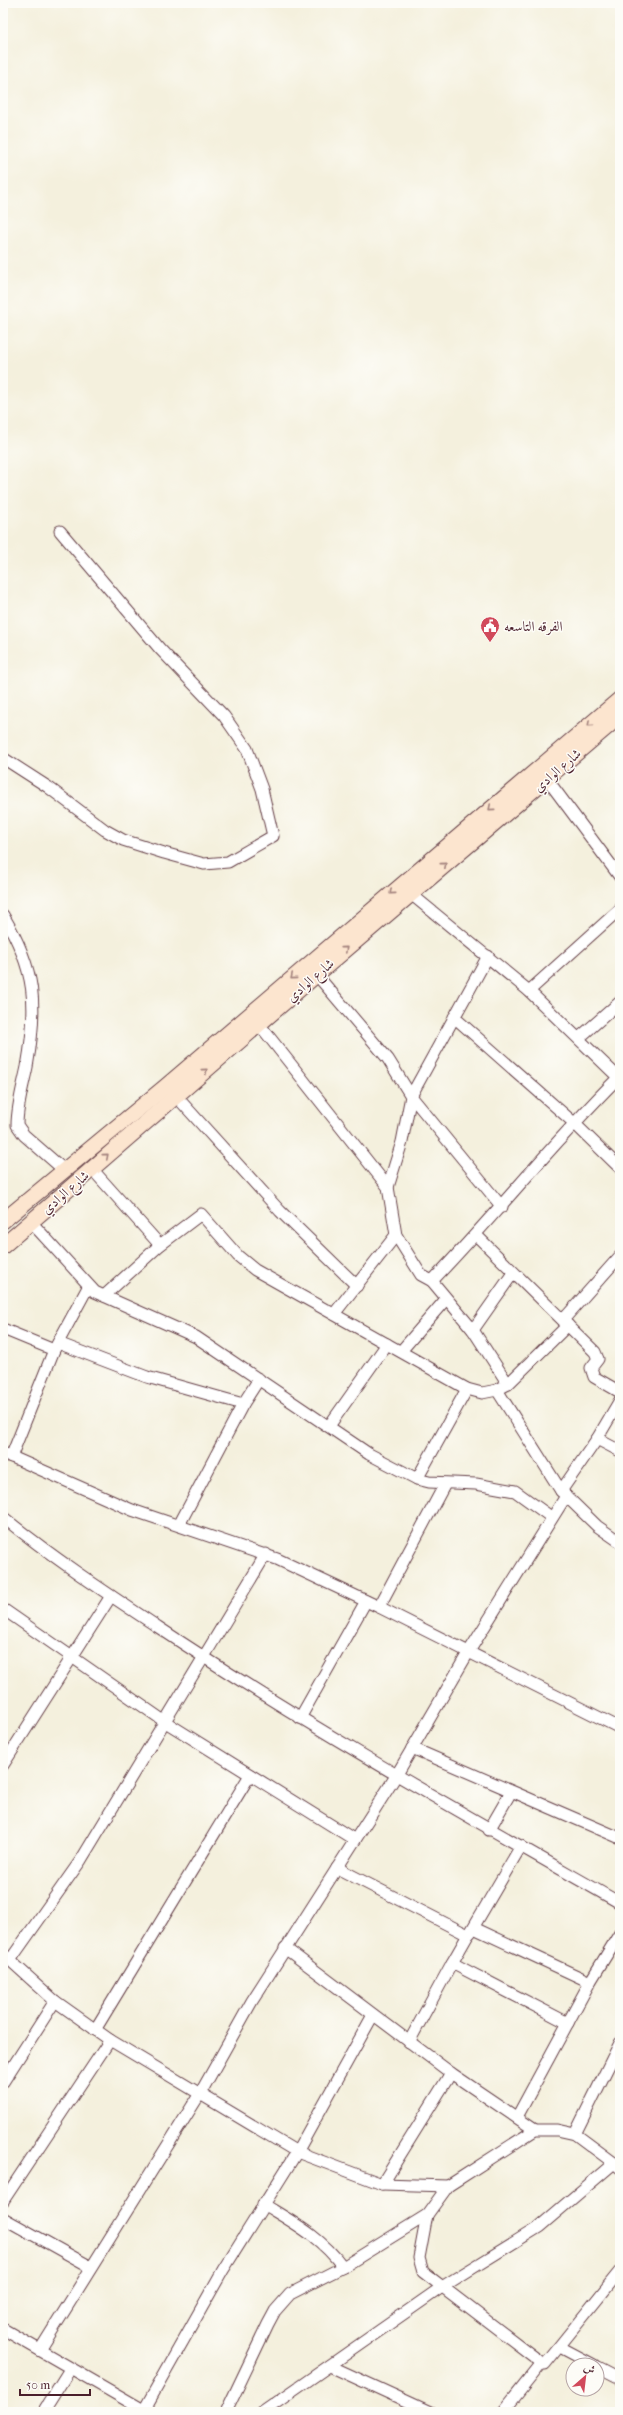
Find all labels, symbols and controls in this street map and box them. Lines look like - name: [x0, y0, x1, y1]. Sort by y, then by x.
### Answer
- public building icon: الفرقه التاسعه: [479, 615, 501, 643]
- place label: الفرقه التاسعه: [504, 618, 563, 635]
- one-way arrow: [588, 720, 595, 727]
- street label: شارع الوادي: [530, 745, 587, 798]
- one-way arrow: [488, 803, 496, 810]
- one-way arrow: [440, 863, 447, 870]
- one-way arrow: [389, 888, 397, 895]
- one-way arrow: [341, 947, 348, 954]
- street label: شارع الوادي: [283, 955, 340, 1008]
- one-way arrow: [291, 973, 298, 980]
- one-way arrow: [200, 1069, 207, 1076]
- one-way arrow: [102, 1154, 109, 1161]
- street label: شارع الوادي: [38, 1167, 95, 1220]
- north arrow: [565, 2357, 605, 2397]
- text: ش: [582, 2360, 597, 2377]
- scale bar: [20, 2371, 90, 2397]
- text: 50 m: [26, 2378, 50, 2392]

